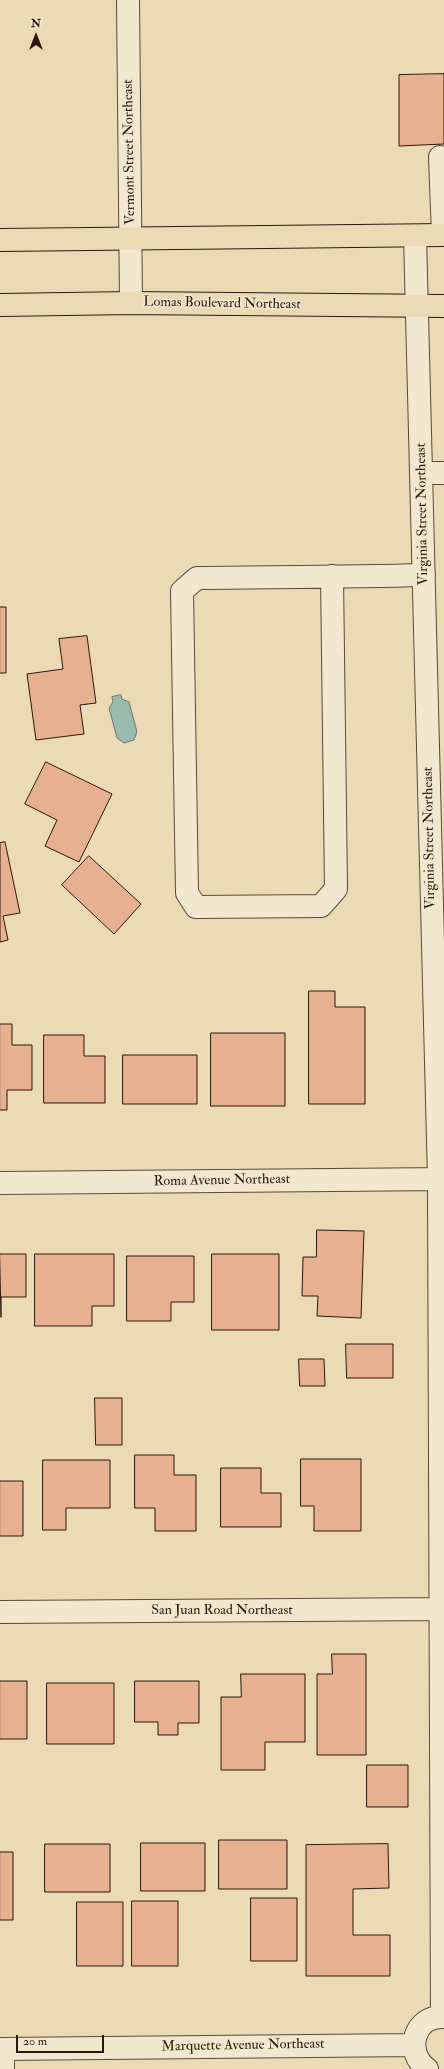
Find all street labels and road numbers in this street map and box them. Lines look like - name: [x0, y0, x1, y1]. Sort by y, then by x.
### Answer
- street label: Vermont Street Northeast: [120, 79, 140, 225]
- street label: Lomas Boulevard Northeast: [143, 294, 301, 314]
- street label: Virginia Street Northeast: [413, 443, 433, 585]
- street label: Virginia Street Northeast: [420, 767, 440, 909]
- street label: Roma Avenue Northeast: [154, 1171, 290, 1191]
- street label: San Juan Road Northeast: [151, 1603, 293, 1619]
- street label: Marquette Avenue Northeast: [161, 2036, 325, 2056]

